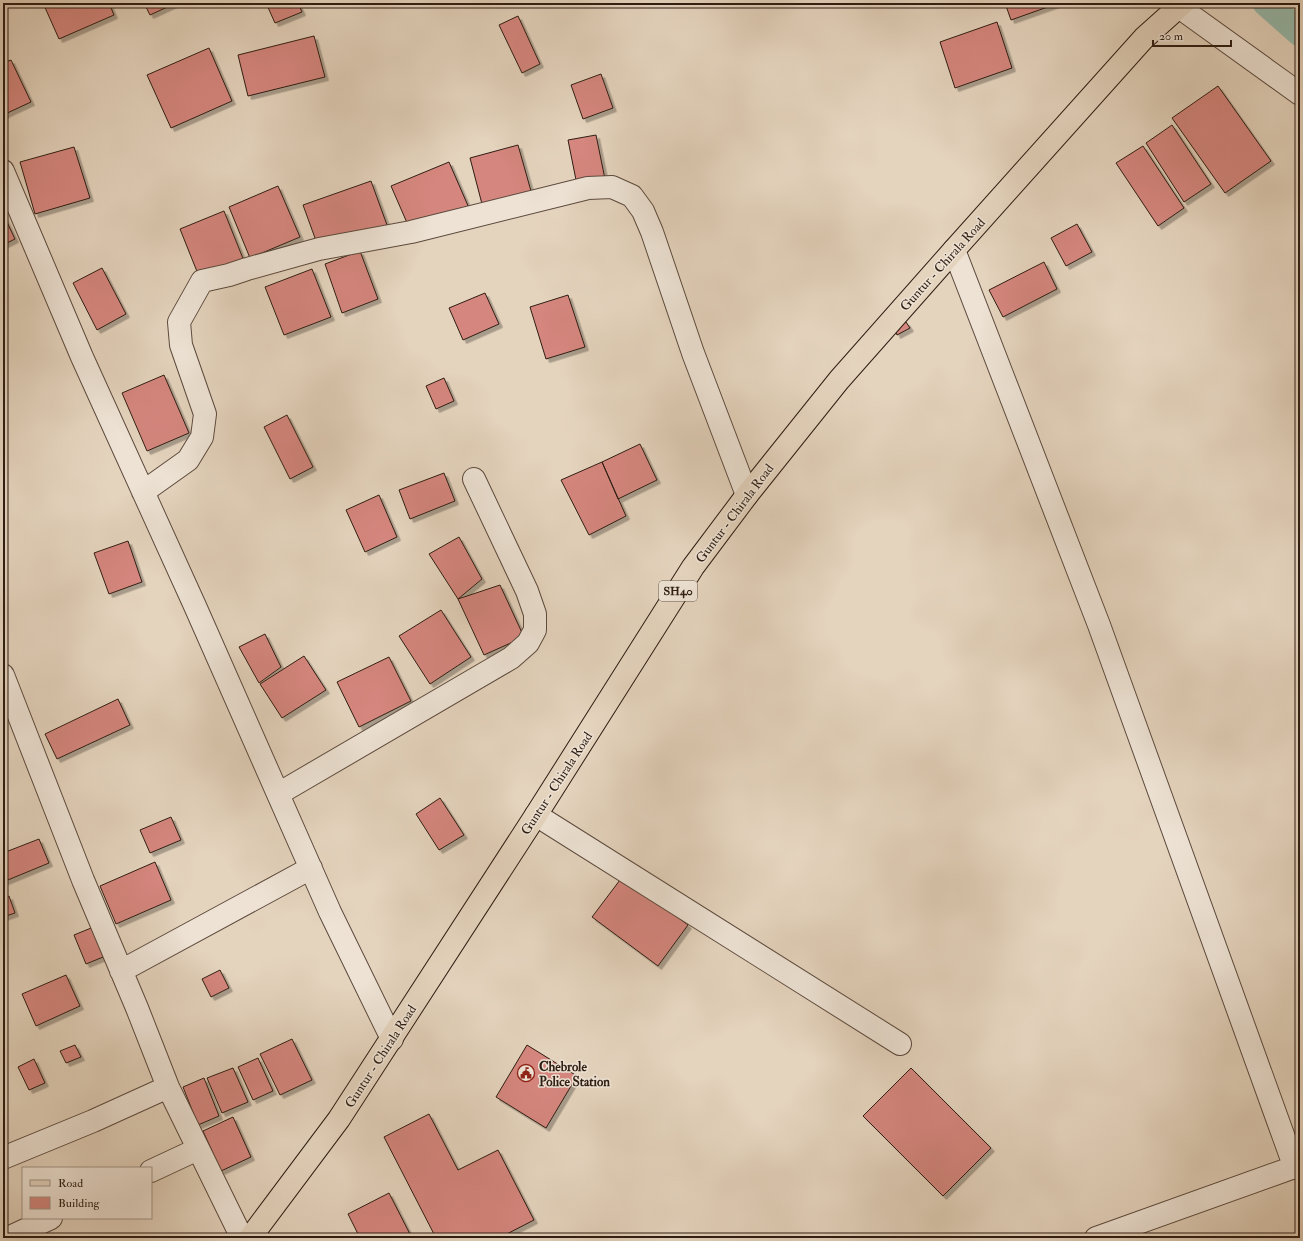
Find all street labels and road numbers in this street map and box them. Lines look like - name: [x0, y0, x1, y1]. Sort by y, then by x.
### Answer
- street label: Guntur - Chirala Road: [897, 214, 989, 314]
- street label: Guntur - Chirala Road: [692, 461, 778, 566]
- road number: SH40: [659, 581, 697, 601]
- street label: Guntur - Chirala Road: [518, 729, 596, 838]
- street label: Guntur - Chirala Road: [342, 1002, 420, 1111]

